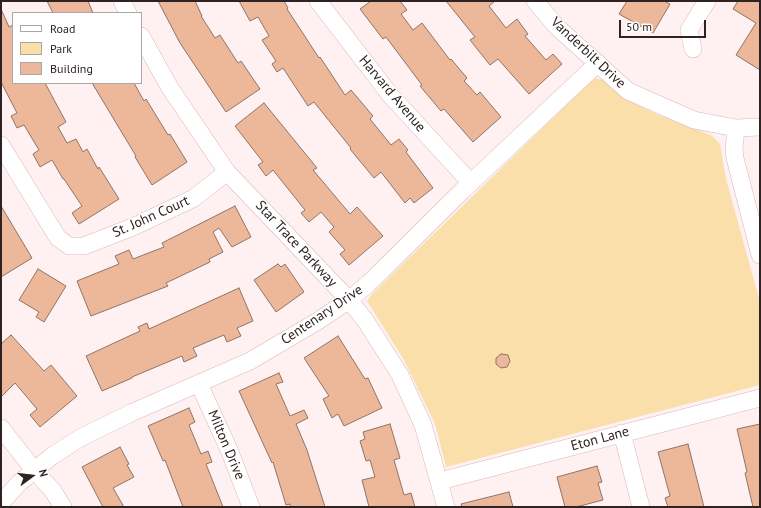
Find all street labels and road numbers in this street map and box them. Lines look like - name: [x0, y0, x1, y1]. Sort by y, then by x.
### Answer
- street label: Vanderbilt Drive: [547, 14, 629, 92]
- street label: Harvard Avenue: [355, 52, 429, 136]
- street label: St. John Court: [110, 193, 192, 241]
- street label: Star Trace Parkway: [252, 197, 340, 291]
- street label: Centenary Drive: [278, 281, 366, 349]
- street label: Milton Drive: [204, 408, 248, 482]
- street label: Eton Lane: [569, 423, 631, 455]

